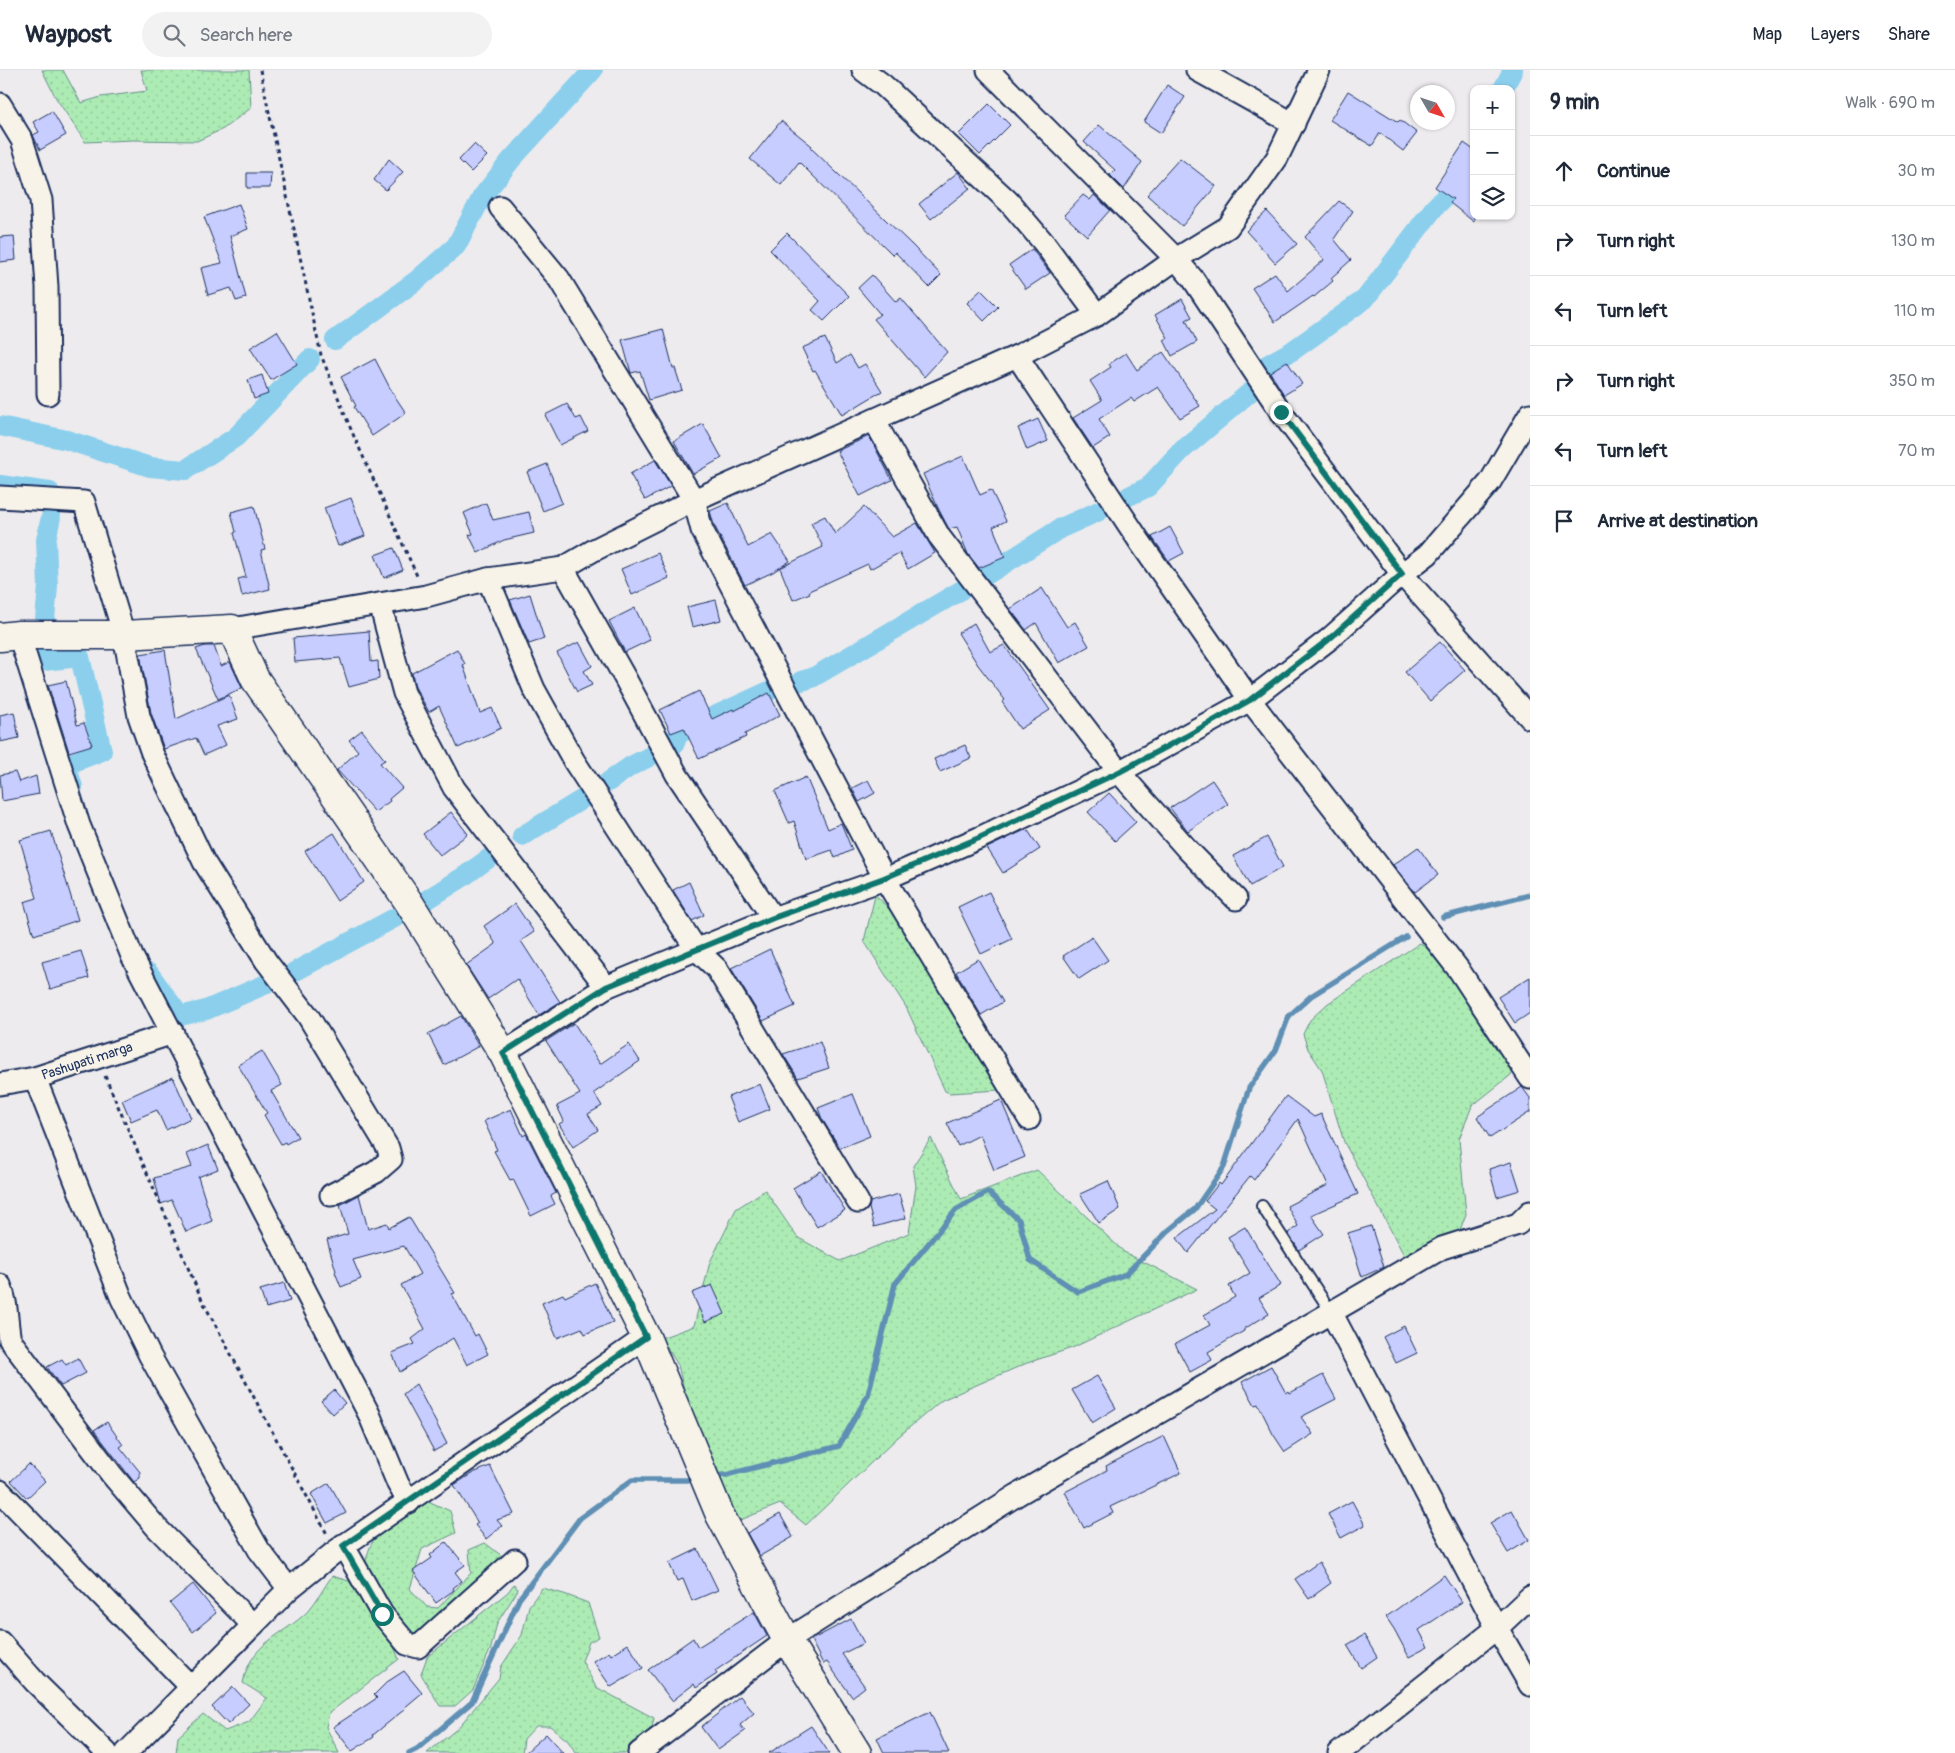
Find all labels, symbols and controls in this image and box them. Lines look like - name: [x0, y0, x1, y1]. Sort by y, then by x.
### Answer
- search box: [142, 12, 492, 57]
- text: Waypost: [25, 20, 112, 49]
- icon: search: [160, 21, 188, 49]
- text: Search here: [200, 23, 292, 47]
- text: Map: [1753, 23, 1782, 46]
- text: Layers: [1810, 23, 1860, 46]
- text: Share: [1888, 23, 1930, 46]
- north arrow: [1410, 85, 1455, 130]
- map controls: [1470, 85, 1515, 220]
- button: +: [1470, 85, 1515, 130]
- text: 9 min: [1550, 89, 1599, 116]
- text: Walk · 690 m: [1845, 93, 1935, 113]
- button: −: [1470, 130, 1515, 175]
- icon: ahead: [1550, 157, 1578, 185]
- text: Continue: [1597, 159, 1670, 183]
- text: 30 m: [1897, 161, 1935, 181]
- button: layers: [1470, 175, 1515, 220]
- icon: right: [1550, 227, 1578, 255]
- text: Turn right: [1597, 229, 1675, 253]
- text: 130 m: [1891, 231, 1935, 251]
- icon: left: [1550, 297, 1578, 325]
- text: Turn left: [1597, 299, 1667, 323]
- text: 110 m: [1894, 301, 1935, 321]
- icon: right: [1550, 367, 1578, 395]
- text: Turn right: [1597, 369, 1675, 393]
- text: 350 m: [1889, 371, 1935, 391]
- route end: [1270, 401, 1293, 424]
- icon: left: [1550, 437, 1578, 465]
- text: Turn left: [1597, 439, 1667, 463]
- text: 70 m: [1898, 441, 1935, 461]
- icon: arrive: [1550, 507, 1578, 535]
- text: Arrive at destination: [1597, 509, 1758, 533]
- street label: Pashupati marga: [39, 1038, 135, 1084]
- route start: [371, 1603, 394, 1626]

